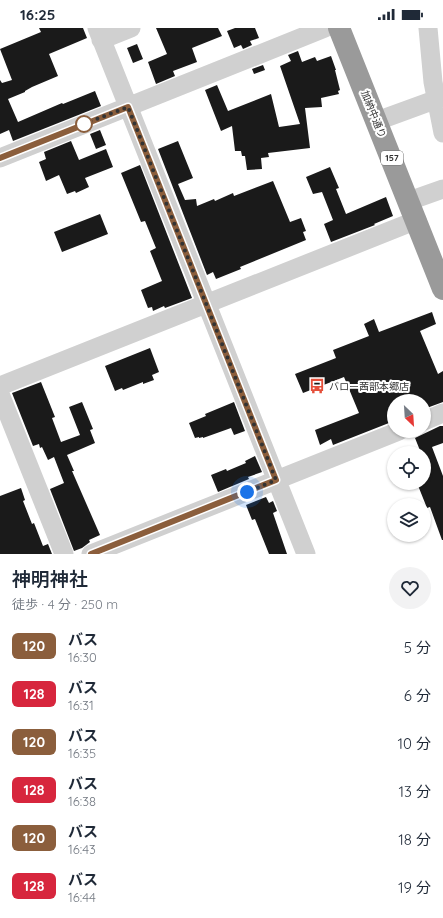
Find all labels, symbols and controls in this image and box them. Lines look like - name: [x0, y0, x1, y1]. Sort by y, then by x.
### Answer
- text: 16:25: [20, 5, 55, 24]
- street label: 加納中通り: [358, 89, 389, 140]
- unlabelled marker: [75, 115, 93, 133]
- road number: 157: [381, 151, 403, 165]
- bus stop icon: バロー茜部本郷店: [308, 377, 326, 395]
- place label: バロー茜部本郷店: [329, 380, 409, 393]
- north arrow: [387, 394, 431, 438]
- map controls: [387, 394, 431, 542]
- button: locate: [387, 446, 431, 490]
- your location: [237, 482, 257, 502]
- button: layers: [387, 498, 431, 542]
- text: 神明神社: [12, 567, 88, 591]
- button: heart: [389, 567, 431, 609]
- text: 徒歩 · 4 分 · 250 m: [12, 596, 118, 612]
- text: バス: [68, 630, 98, 649]
- text: 120: [23, 637, 45, 655]
- text: 5 分: [404, 638, 431, 657]
- text: 16:30: [68, 649, 97, 665]
- text: バス: [68, 678, 98, 697]
- text: 128: [23, 685, 45, 703]
- text: 6 分: [404, 686, 431, 705]
- text: 16:31: [68, 697, 94, 713]
- text: バス: [68, 726, 98, 745]
- text: 120: [23, 733, 45, 751]
- text: 10 分: [397, 734, 431, 753]
- text: 16:35: [68, 745, 96, 761]
- text: バス: [68, 774, 98, 793]
- text: 128: [23, 781, 45, 799]
- text: 13 分: [398, 782, 431, 801]
- text: 16:38: [68, 793, 96, 809]
- text: バス: [68, 822, 98, 841]
- text: 120: [23, 829, 45, 847]
- text: 18 分: [398, 830, 431, 849]
- text: 16:43: [68, 841, 96, 857]
- text: バス: [68, 870, 98, 889]
- text: 128: [23, 877, 45, 895]
- text: 19 分: [398, 878, 431, 897]
- text: 16:44: [68, 889, 96, 905]

